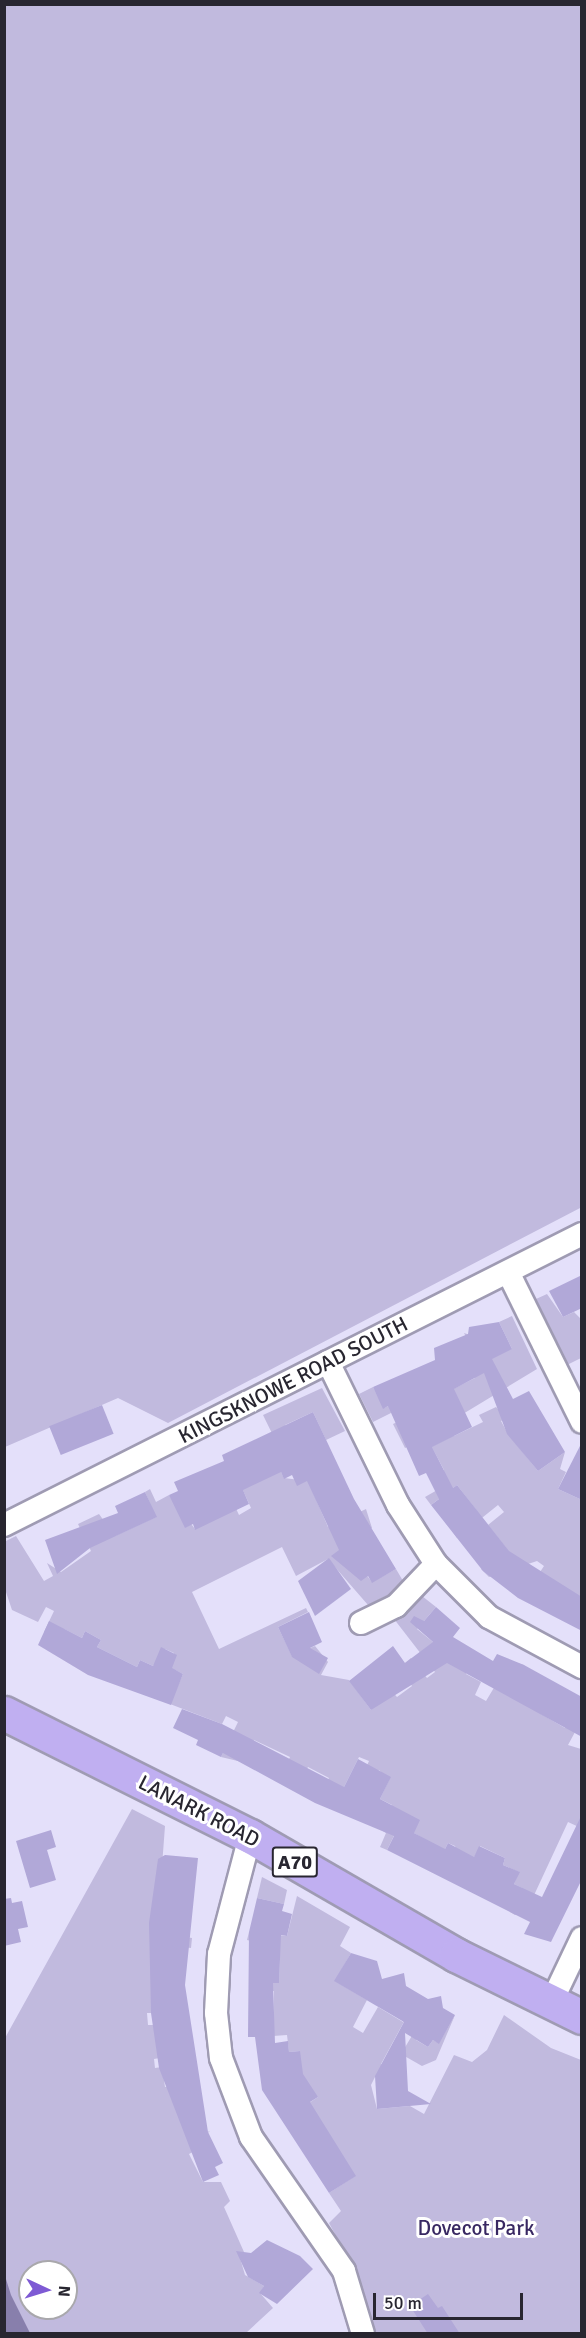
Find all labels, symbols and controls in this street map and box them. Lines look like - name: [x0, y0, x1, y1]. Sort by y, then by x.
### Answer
- street label: KINGSKNOWE ROAD SOUTH: [174, 1311, 412, 1449]
- street label: LANARK ROAD: [134, 1770, 264, 1852]
- road number: A70: [271, 1845, 319, 1879]
- park label: Dovecot Park: [418, 2215, 534, 2241]
- north arrow: [18, 2260, 78, 2320]
- scale bar: [376, 2281, 526, 2319]
- text: N: [54, 2285, 74, 2297]
- text: 50 m: [384, 2292, 422, 2314]

